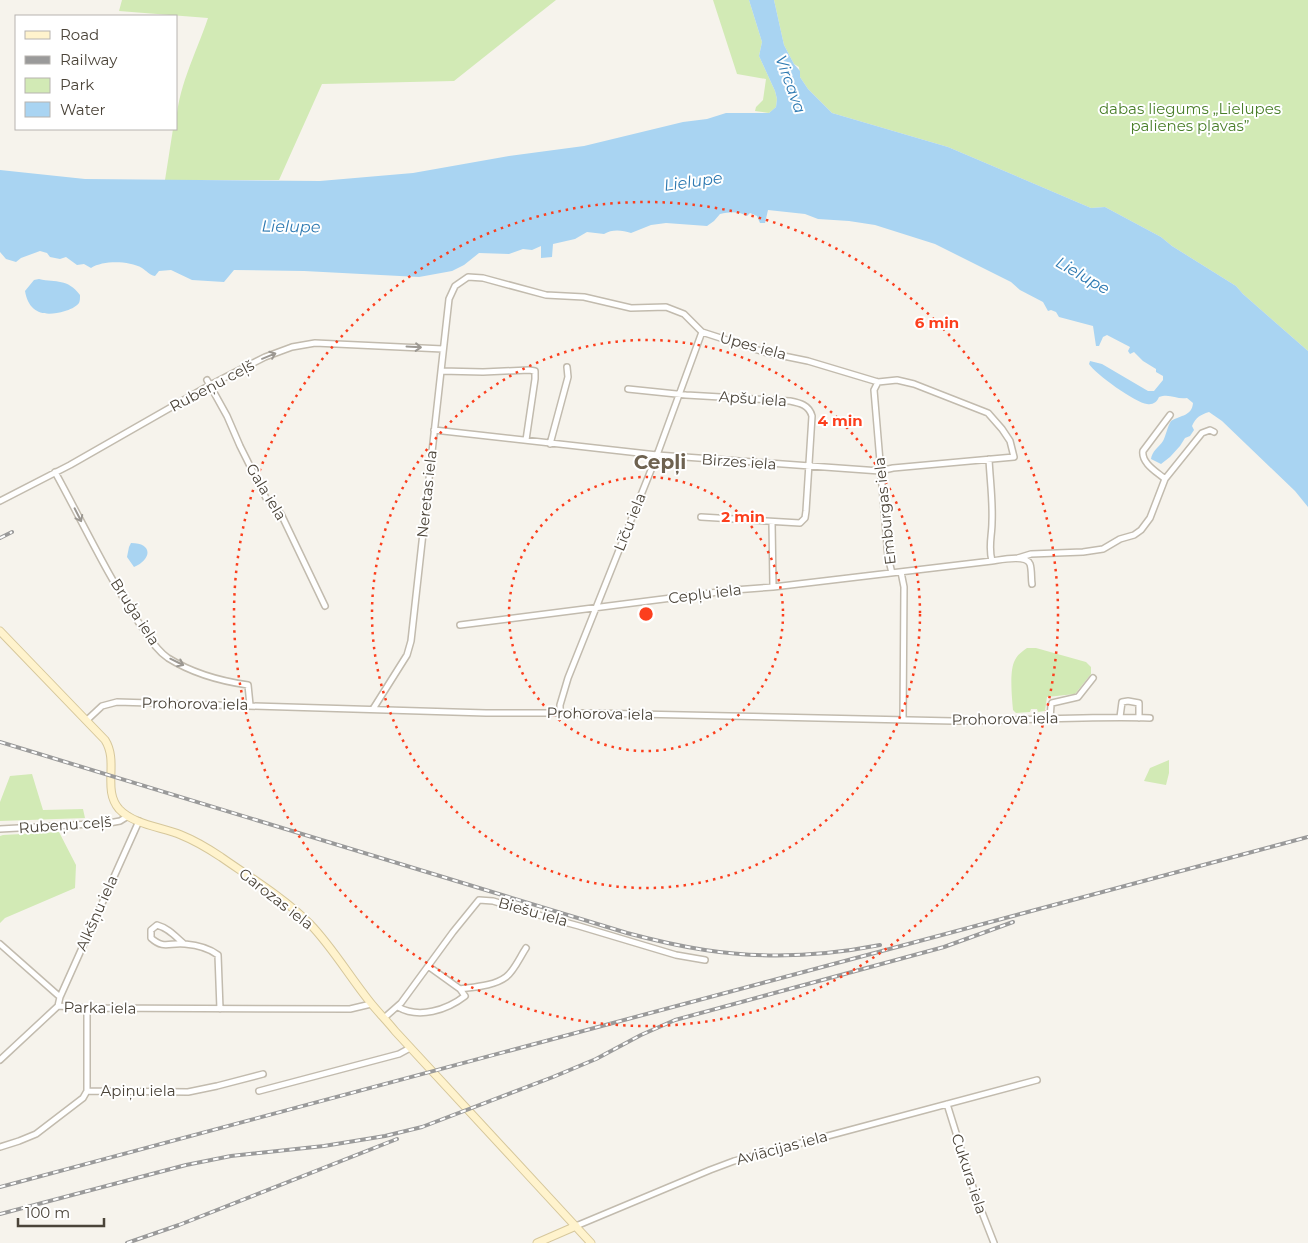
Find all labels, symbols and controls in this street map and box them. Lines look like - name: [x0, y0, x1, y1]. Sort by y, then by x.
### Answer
- legend: [15, 15, 178, 130]
- text: Road: [60, 25, 99, 44]
- text: Railway: [60, 50, 118, 69]
- water label: Vircava: [771, 53, 810, 116]
- text: Park: [60, 75, 94, 94]
- park label: dabas liegums „Lielupes palienes pļavas”: [1099, 99, 1281, 136]
- text: Water: [60, 100, 106, 119]
- water label: Lielupe: [663, 168, 724, 195]
- water label: Lielupe: [261, 216, 321, 237]
- water label: Lielupe: [1052, 252, 1113, 298]
- text: 6 min: [915, 313, 959, 332]
- street label: Upes iela: [718, 327, 789, 364]
- one-way arrow: [406, 343, 422, 352]
- one-way arrow: [261, 350, 276, 360]
- street label: Rubeņu ceļš: [166, 355, 258, 417]
- street label: Apšu iela: [718, 387, 788, 410]
- text: 4 min: [817, 411, 863, 430]
- street label: Neretas iela: [412, 449, 441, 539]
- street label: Birzes iela: [701, 449, 777, 474]
- district label: Cepļi: [634, 450, 686, 475]
- street label: Emburgas iela: [869, 456, 900, 566]
- street label: Gala iela: [242, 460, 291, 524]
- street label: Līču iela: [609, 490, 650, 554]
- one-way arrow: [74, 507, 83, 522]
- text: 2 min: [721, 507, 765, 526]
- street label: Bruģa iela: [107, 574, 164, 649]
- street label: Cepļu iela: [667, 580, 743, 608]
- centre of rings: [637, 605, 655, 623]
- one-way arrow: [169, 658, 184, 667]
- street label: Prohorova iela: [141, 693, 249, 714]
- street label: Prohorova iela: [546, 703, 654, 724]
- street label: Prohorova iela: [951, 708, 1059, 729]
- street label: Rubeņu ceļš: [18, 812, 112, 838]
- street label: Garozas iela: [235, 864, 317, 934]
- street label: Alkšņu iela: [71, 872, 123, 954]
- street label: Biešu iela: [496, 893, 570, 931]
- street label: Parka iela: [63, 997, 137, 1018]
- street label: Apiņu iela: [100, 1081, 176, 1101]
- street label: Aviācijas iela: [734, 1126, 830, 1169]
- street label: Cukura iela: [948, 1131, 991, 1216]
- scale bar: [18, 1196, 104, 1228]
- text: 100 m: [25, 1203, 70, 1222]

